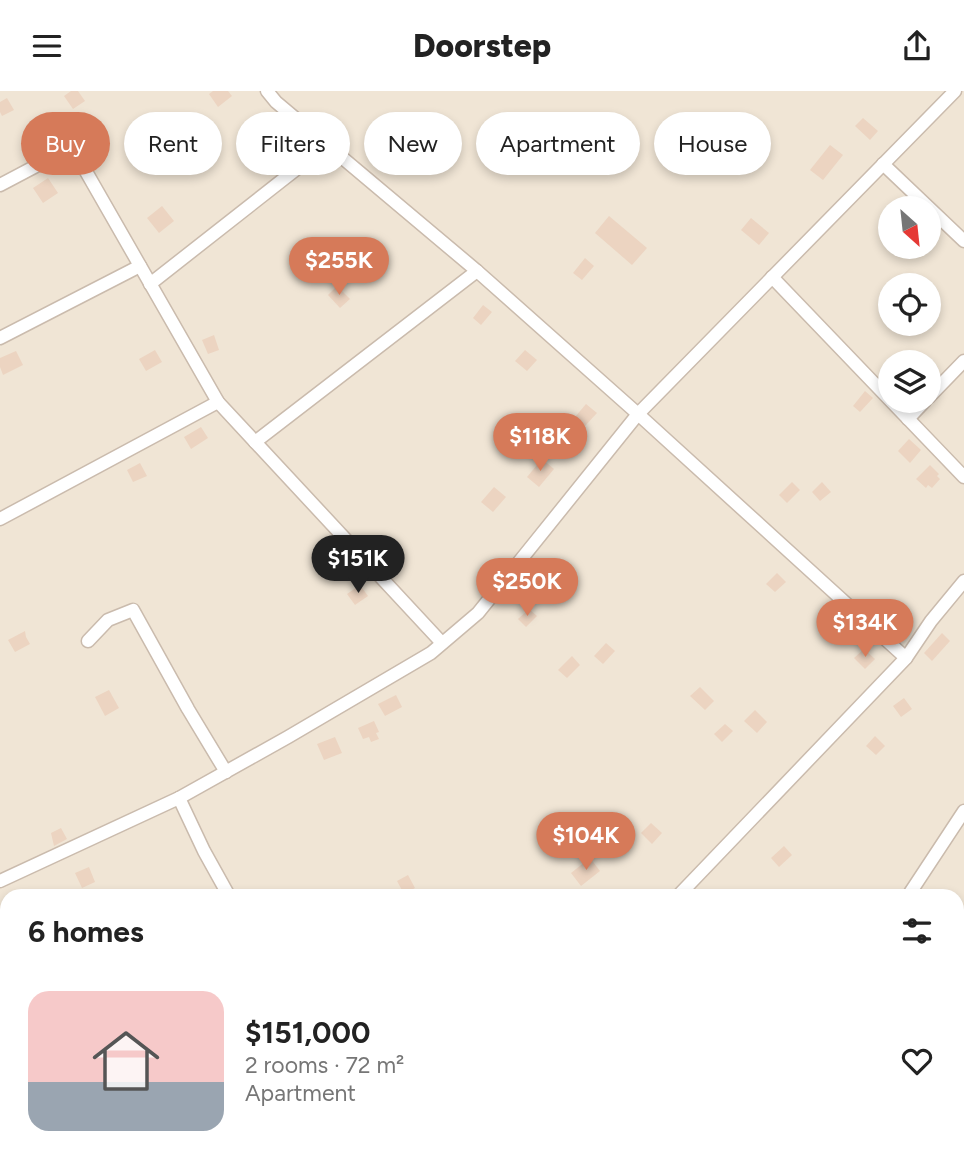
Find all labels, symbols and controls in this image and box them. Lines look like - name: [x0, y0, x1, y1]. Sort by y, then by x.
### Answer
- icon: menu: [28, 27, 66, 65]
- text: Doorstep: [413, 27, 551, 65]
- icon: share: [898, 27, 936, 65]
- chip: Buy: [21, 112, 110, 175]
- chip: Rent: [124, 112, 222, 175]
- chip: Filters: [236, 112, 350, 175]
- chip: New: [364, 112, 462, 175]
- chip: Apartment: [476, 112, 640, 175]
- chip: House: [654, 112, 771, 175]
- north arrow: [878, 196, 942, 259]
- map controls: [878, 196, 941, 413]
- pin: $255K: [290, 237, 388, 297]
- text: $255K: [305, 246, 373, 274]
- button: locate: [878, 273, 941, 336]
- button: layers: [878, 350, 941, 413]
- pin: $118K: [491, 413, 589, 473]
- text: $118K: [509, 422, 571, 450]
- pin: $151K: [309, 535, 407, 595]
- text: $151K: [328, 544, 388, 572]
- pin: $250K: [478, 559, 576, 618]
- text: $250K: [492, 567, 562, 595]
- pin: $134K: [816, 599, 914, 659]
- text: $134K: [832, 608, 898, 636]
- pin: $104K: [537, 813, 635, 872]
- text: $104K: [552, 821, 620, 849]
- icon: filters: [898, 912, 936, 950]
- text: 6 homes: [28, 913, 144, 950]
- text: $151,000: [245, 1014, 370, 1051]
- icon: home: [84, 1019, 168, 1103]
- icon: heart: [898, 1042, 936, 1080]
- text: 2 rooms · 72 m²: [245, 1051, 404, 1079]
- text: Apartment: [245, 1079, 356, 1107]

